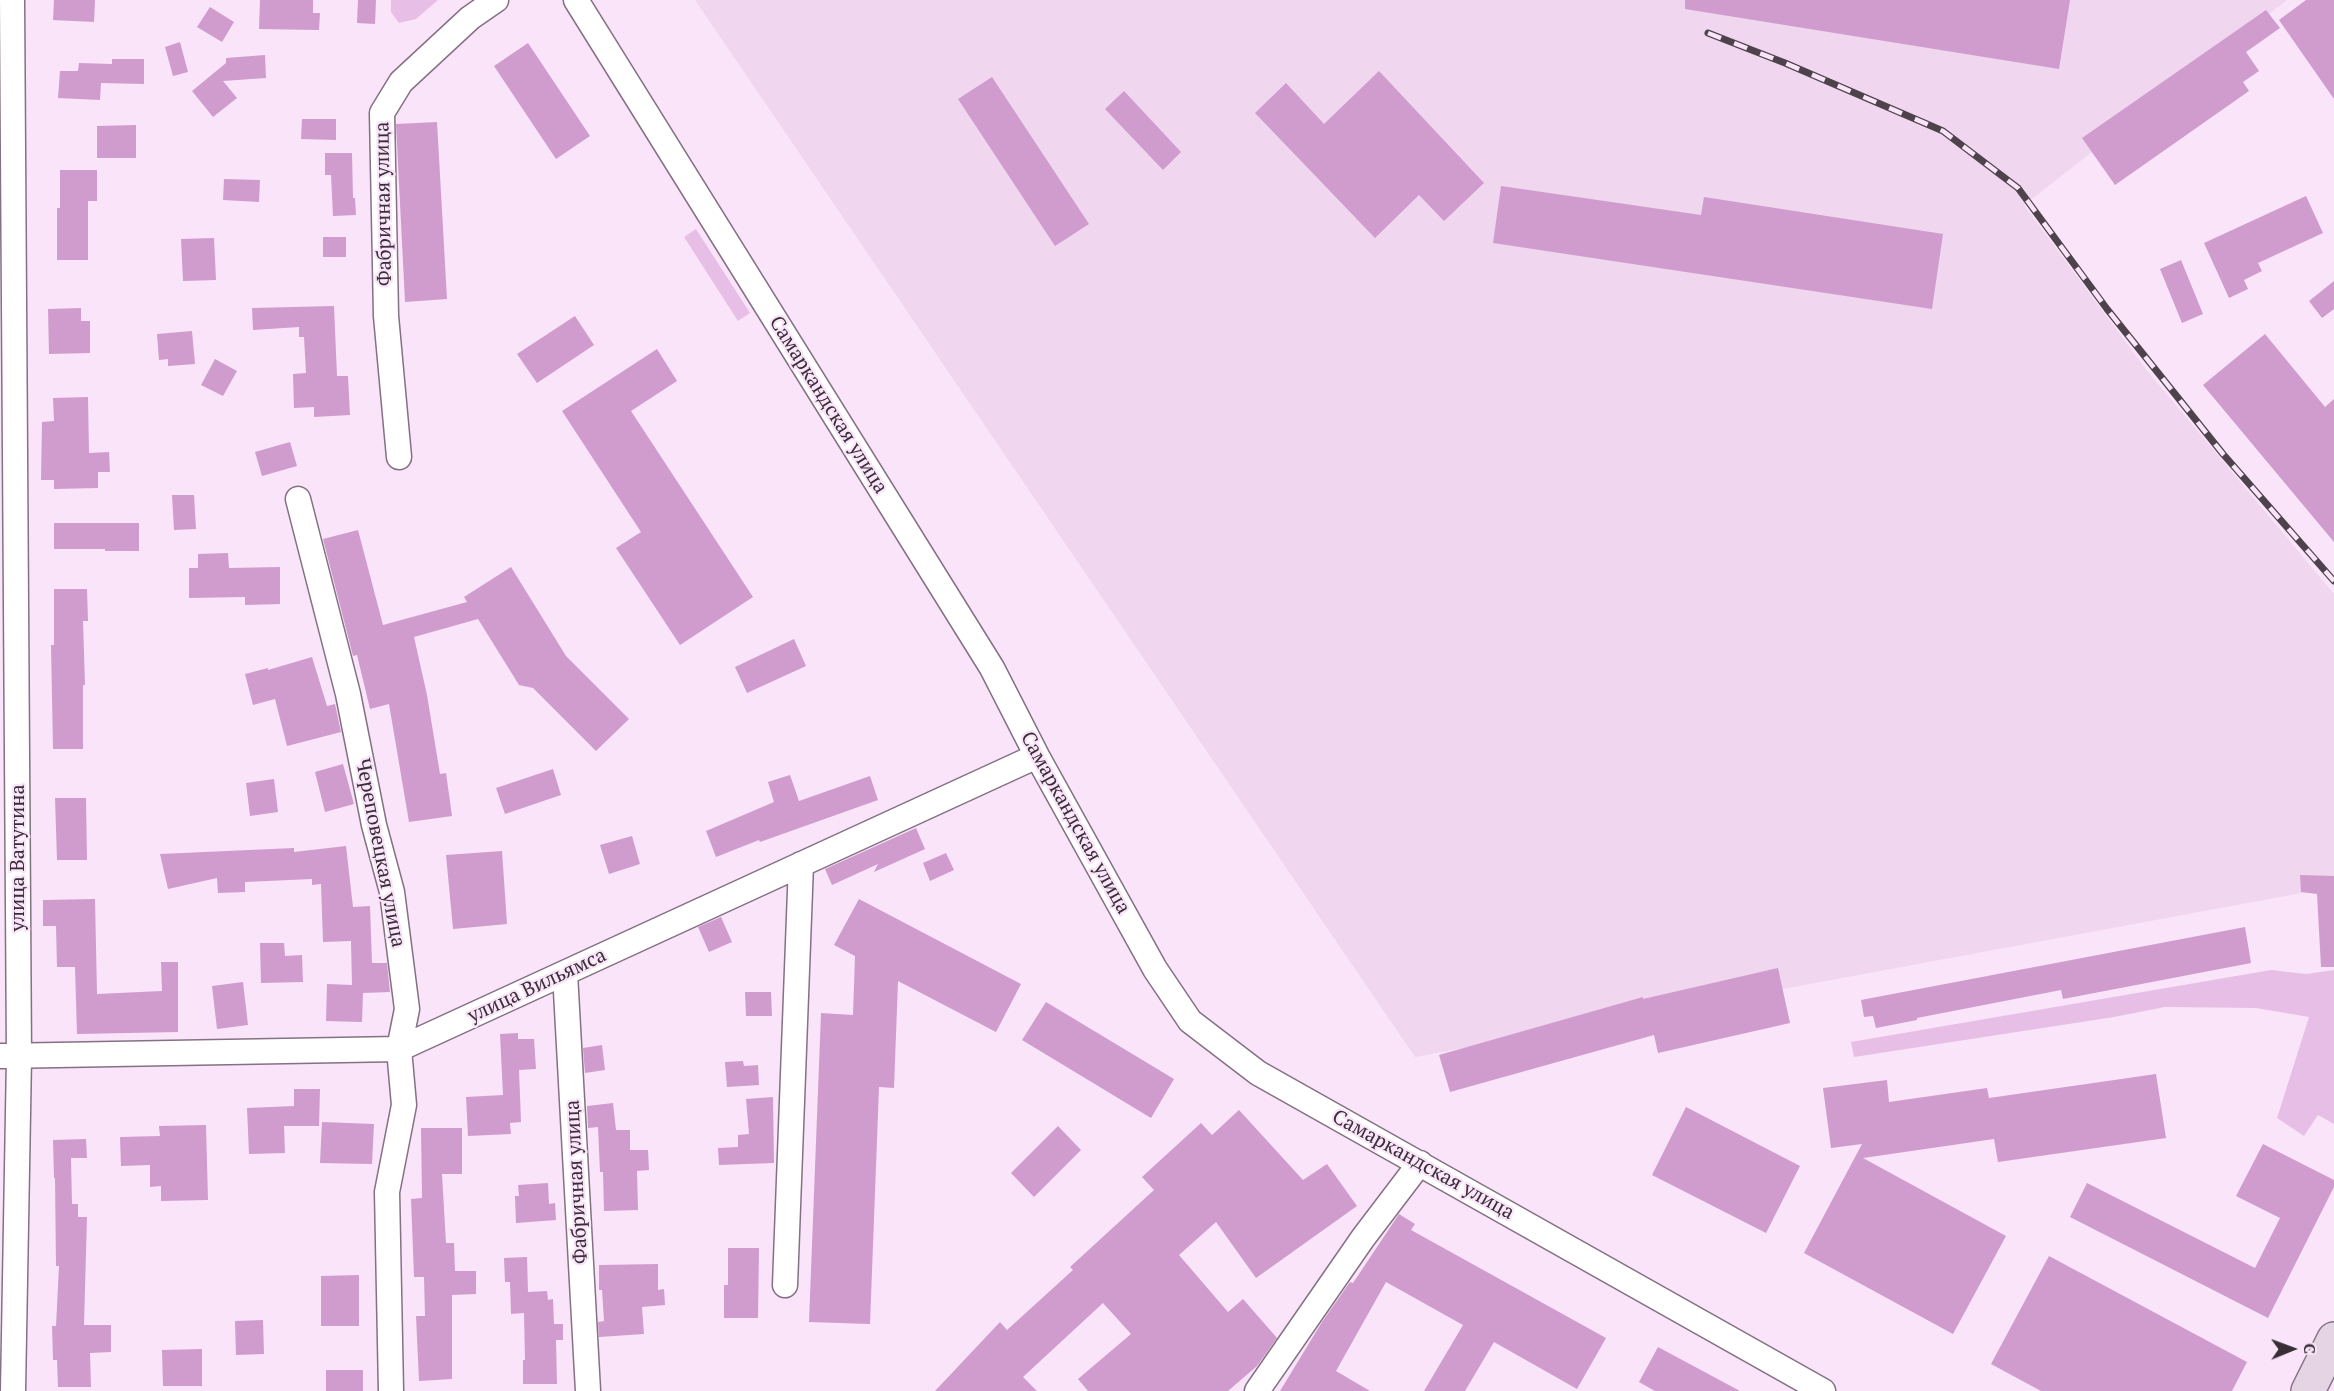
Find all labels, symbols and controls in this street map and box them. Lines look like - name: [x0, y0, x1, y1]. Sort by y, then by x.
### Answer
- street label: Фабричная улица: [371, 122, 397, 286]
- street label: Самаркандская улица: [764, 312, 892, 498]
- street label: Самаркандская улица: [1015, 728, 1135, 918]
- street label: Череповецкая улица: [350, 757, 410, 949]
- street label: улица Ватутина: [6, 785, 30, 931]
- street label: улица Вильямса: [464, 943, 610, 1029]
- street label: Фабричная улица: [561, 1099, 593, 1265]
- street label: Самаркандская улица: [1328, 1105, 1518, 1225]
- north arrow: [2262, 1319, 2322, 1379]
- text: С: [2299, 1343, 2321, 1354]

